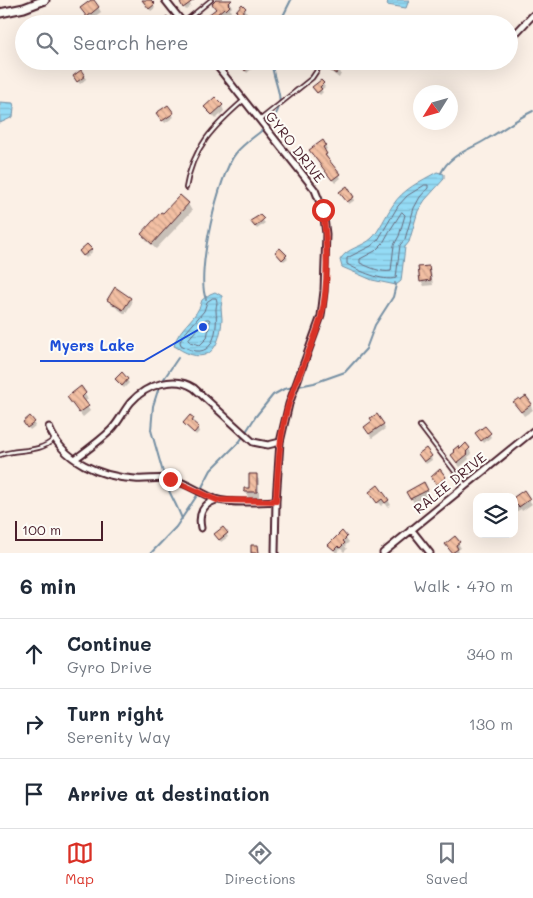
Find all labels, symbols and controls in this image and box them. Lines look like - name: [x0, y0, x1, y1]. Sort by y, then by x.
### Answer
- search box: [15, 15, 518, 70]
- icon: search: [33, 29, 61, 57]
- text: Search here: [73, 30, 189, 55]
- north arrow: [413, 85, 458, 130]
- street label: GYRO DRIVE: [261, 107, 329, 186]
- route start: [312, 199, 335, 222]
- callout: Myers Lake: [40, 331, 144, 361]
- text: Myers Lake: [50, 335, 135, 355]
- street label: RALEE DRIVE: [409, 447, 490, 518]
- route end: [159, 468, 182, 491]
- map controls: [473, 493, 518, 538]
- button: layers: [473, 493, 518, 538]
- scale bar: [15, 518, 102, 541]
- text: 100 m: [22, 520, 61, 539]
- text: 6 min: [20, 572, 76, 599]
- text: Walk · 470 m: [413, 575, 513, 596]
- text: Continue: [67, 631, 152, 656]
- icon: ahead: [20, 640, 48, 668]
- text: 340 m: [466, 643, 513, 664]
- text: Gyro Drive: [67, 656, 152, 677]
- text: Turn right: [67, 701, 164, 726]
- icon: right: [20, 710, 48, 738]
- text: 130 m: [469, 713, 513, 734]
- text: Serenity Way: [67, 726, 171, 747]
- icon: arrive: [20, 780, 48, 808]
- text: Arrive at destination: [67, 781, 270, 806]
- tab: Map: [65, 839, 94, 888]
- tab: Directions: [224, 839, 296, 888]
- tab: Saved: [426, 839, 468, 888]

